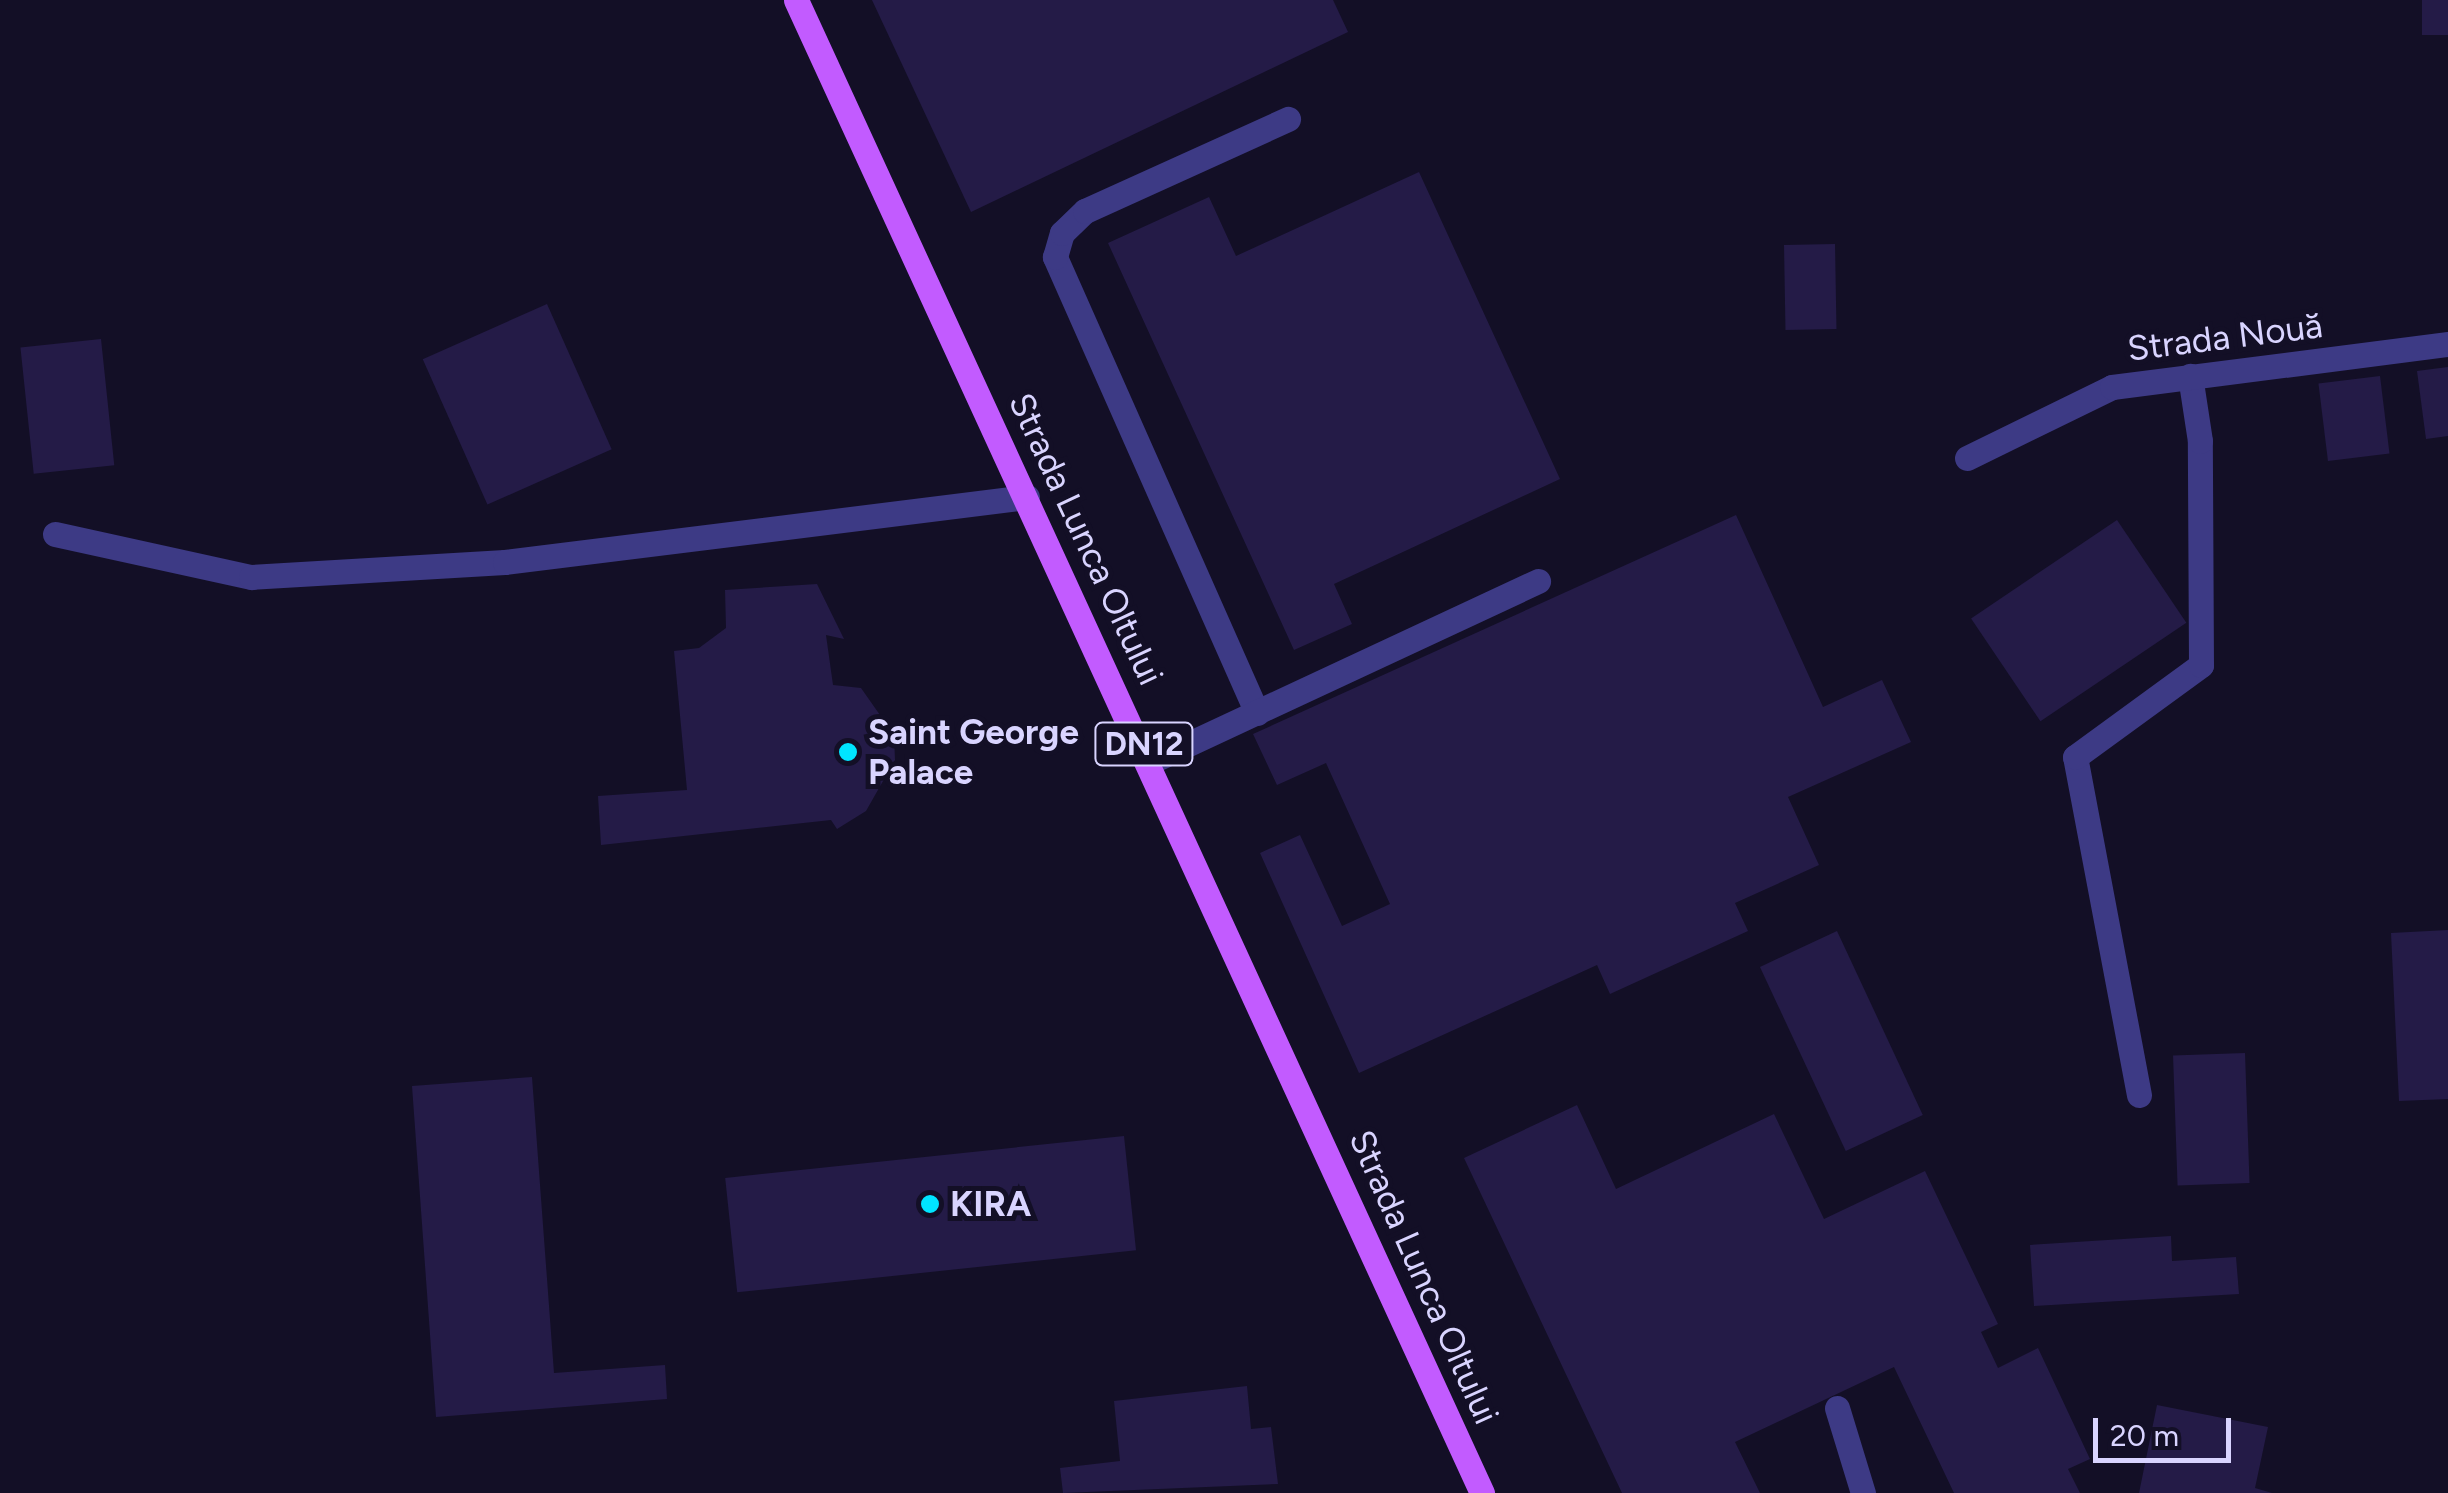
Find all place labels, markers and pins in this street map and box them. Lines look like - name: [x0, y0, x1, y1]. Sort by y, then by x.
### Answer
- place label: Saint George Palace: [868, 711, 1079, 793]
- marker: Saint George Palace: [837, 741, 859, 763]
- place label: KIRA: [950, 1183, 1031, 1225]
- marker: KIRA: [919, 1193, 941, 1215]

